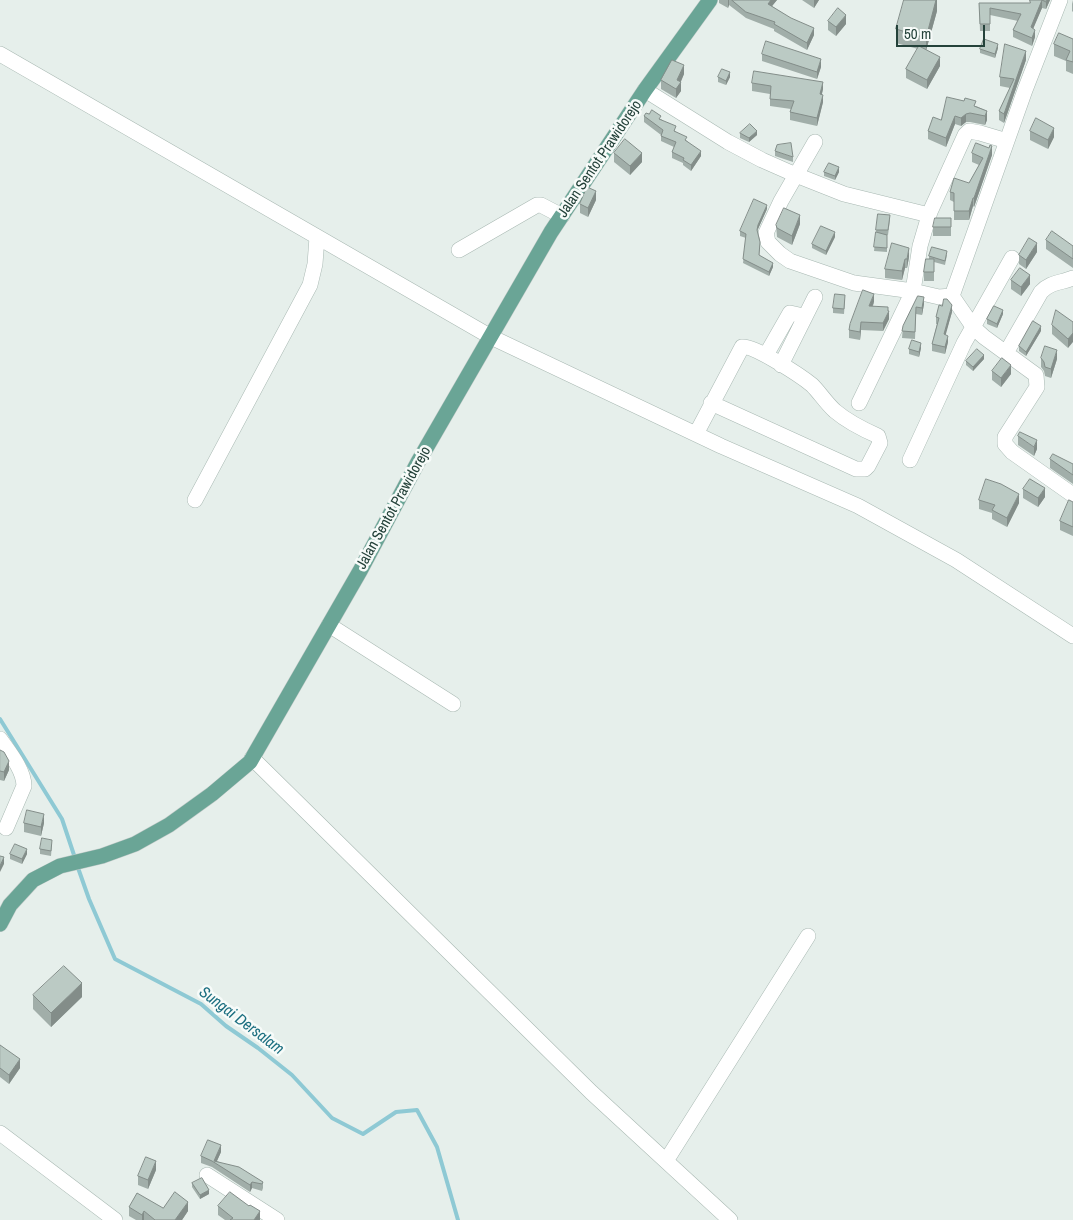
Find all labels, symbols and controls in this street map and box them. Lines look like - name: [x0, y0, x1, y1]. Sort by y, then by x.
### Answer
- scale bar: [898, 15, 987, 47]
- text: 50 m: [904, 23, 931, 44]
- street label: Jalan Sentot Prawidorejo: [554, 97, 646, 221]
- street label: Jalan Sentot Prawidorejo: [353, 444, 435, 572]
- water label: Sungai Dersalam: [195, 983, 287, 1059]

